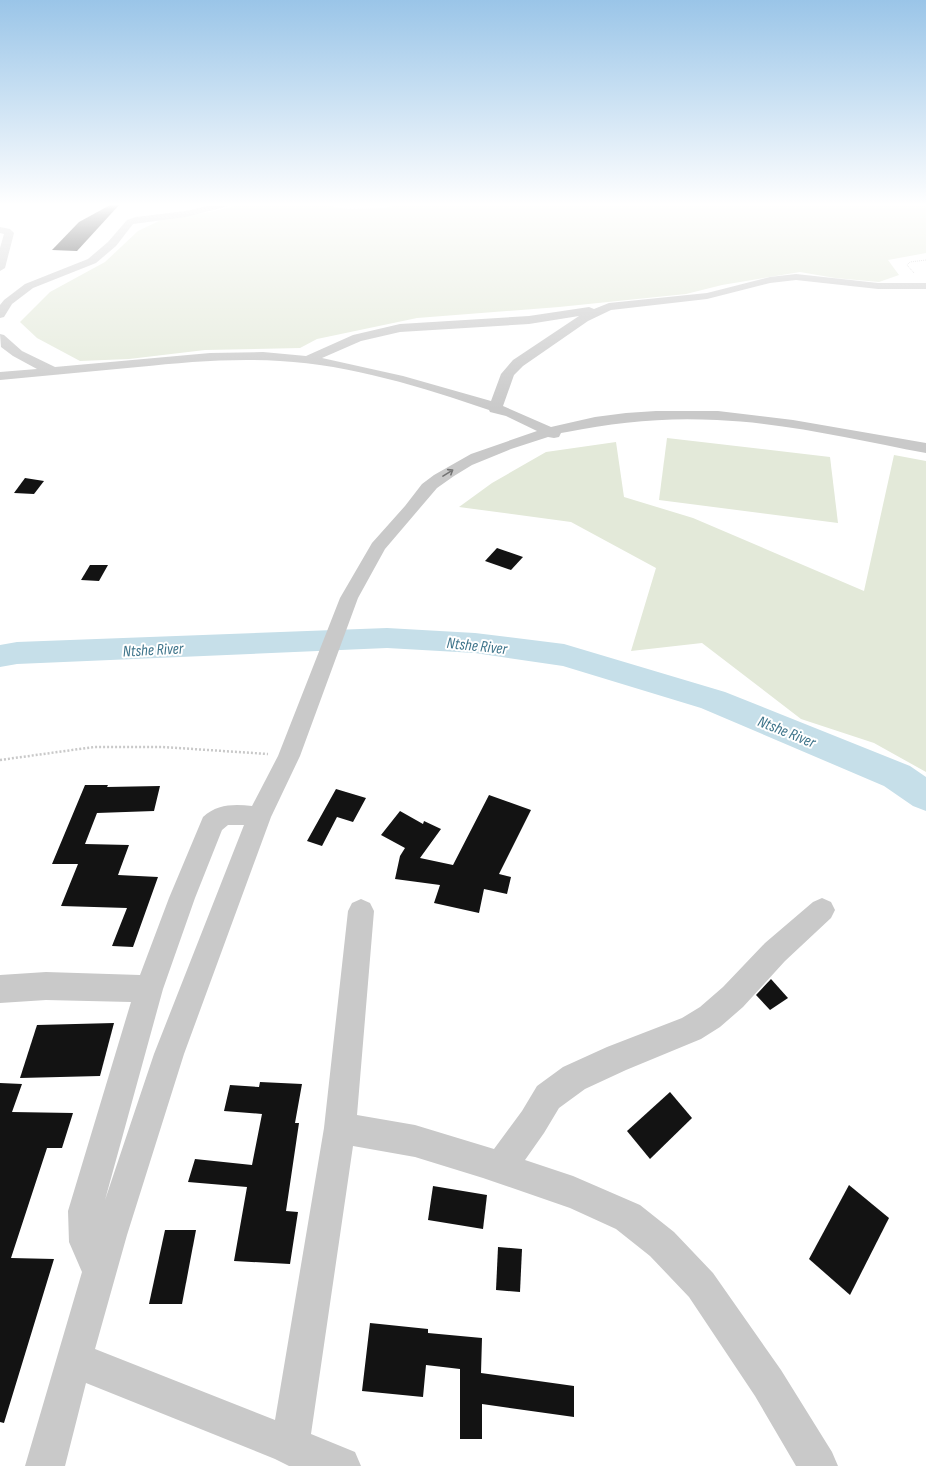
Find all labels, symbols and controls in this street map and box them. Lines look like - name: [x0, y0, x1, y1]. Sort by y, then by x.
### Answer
- one-way arrow: [443, 468, 454, 477]
- water label: Ntshe River: [446, 634, 508, 659]
- water label: Ntshe River: [122, 639, 184, 662]
- water label: Ntshe River: [755, 712, 819, 753]

